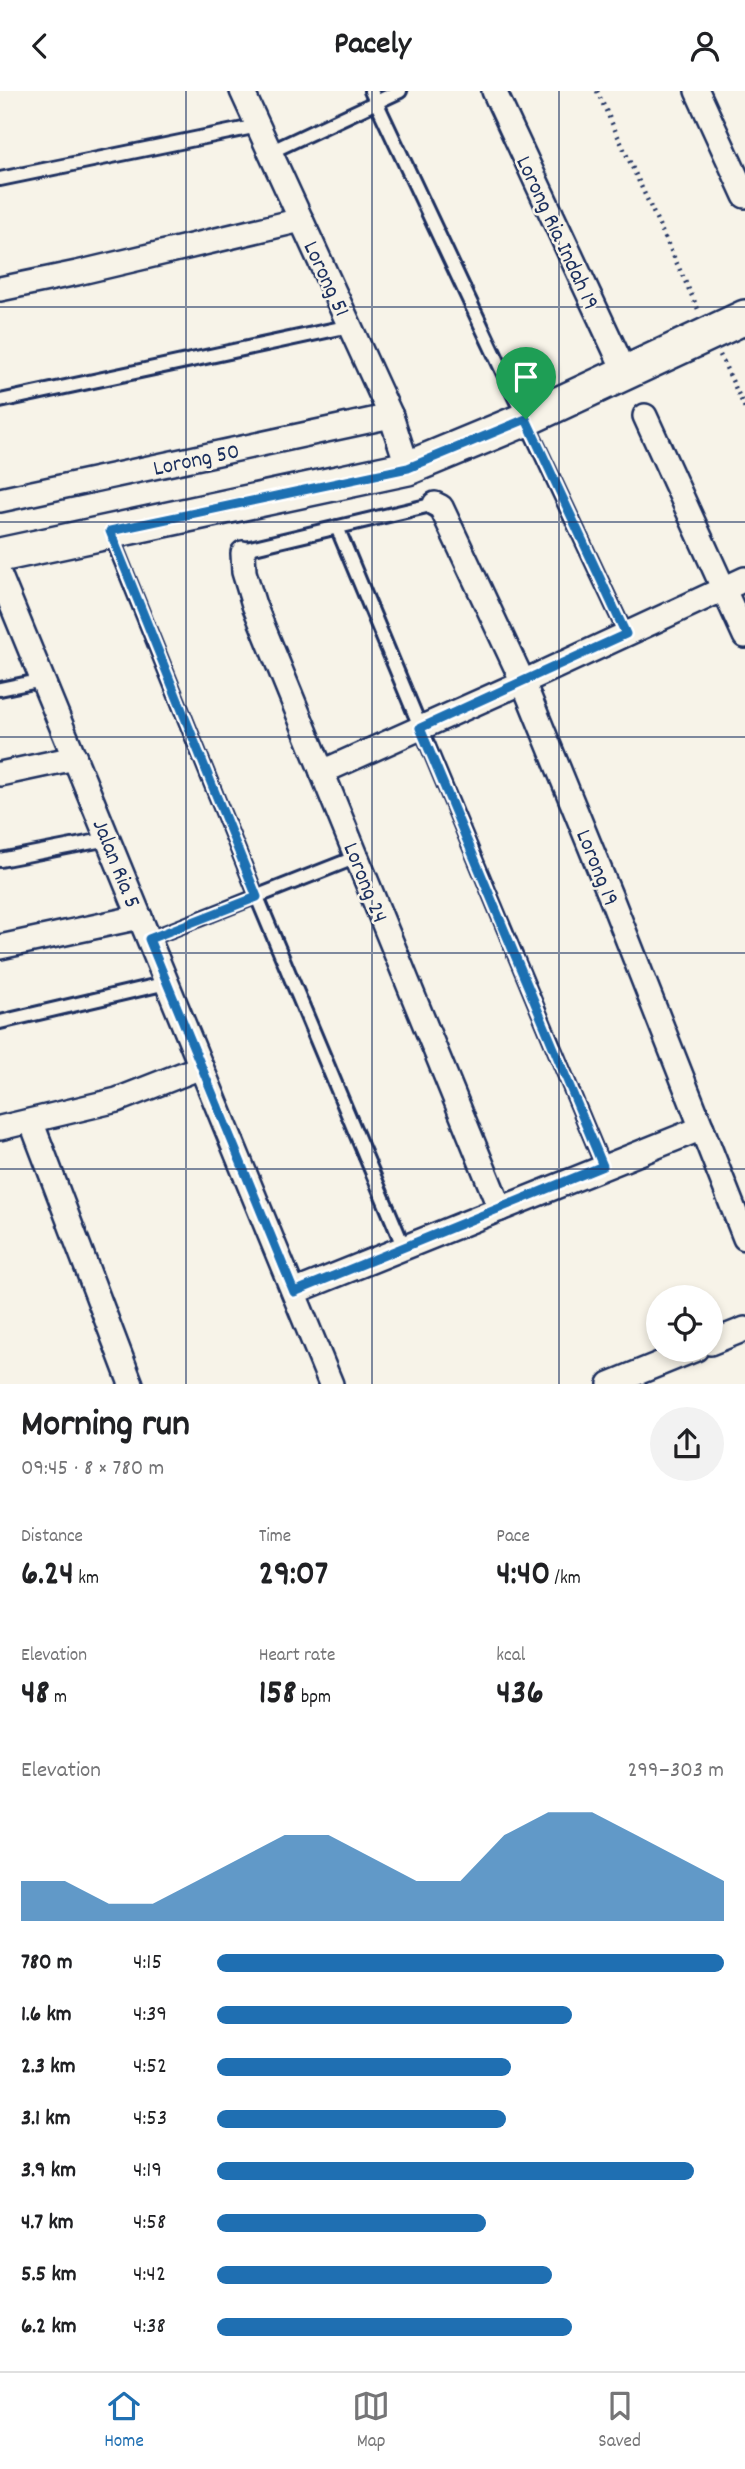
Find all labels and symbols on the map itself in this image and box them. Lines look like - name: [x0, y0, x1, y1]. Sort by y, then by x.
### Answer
- street label: Lorong Ria Indah 19: [506, 151, 606, 316]
- street label: Lorong 51: [293, 236, 357, 323]
- pin: [496, 347, 556, 419]
- street label: Lorong 50: [150, 436, 243, 487]
- street label: Jalan Ria 5: [82, 815, 148, 914]
- street label: Lorong 19: [565, 825, 626, 912]
- street label: Lorong 24: [333, 838, 395, 928]

